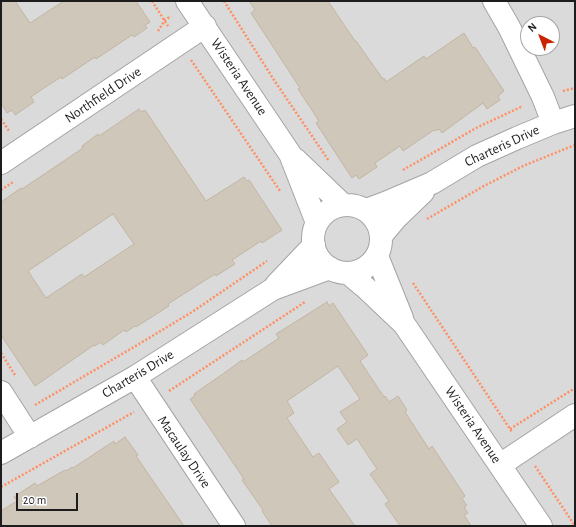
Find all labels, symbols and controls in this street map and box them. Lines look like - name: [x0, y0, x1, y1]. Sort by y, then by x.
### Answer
- north arrow: [520, 16, 560, 56]
- text: N: [526, 21, 539, 34]
- street label: Wisteria Avenue: [207, 35, 271, 119]
- street label: Northfield Drive: [62, 63, 144, 127]
- street label: Charteris Drive: [462, 121, 542, 171]
- street label: Charteris Drive: [99, 346, 177, 402]
- street label: Wisteria Avenue: [441, 383, 505, 467]
- street label: Macaulay Drive: [154, 413, 214, 491]
- scale bar: [18, 485, 80, 511]
- text: 20 m: [23, 494, 46, 506]

